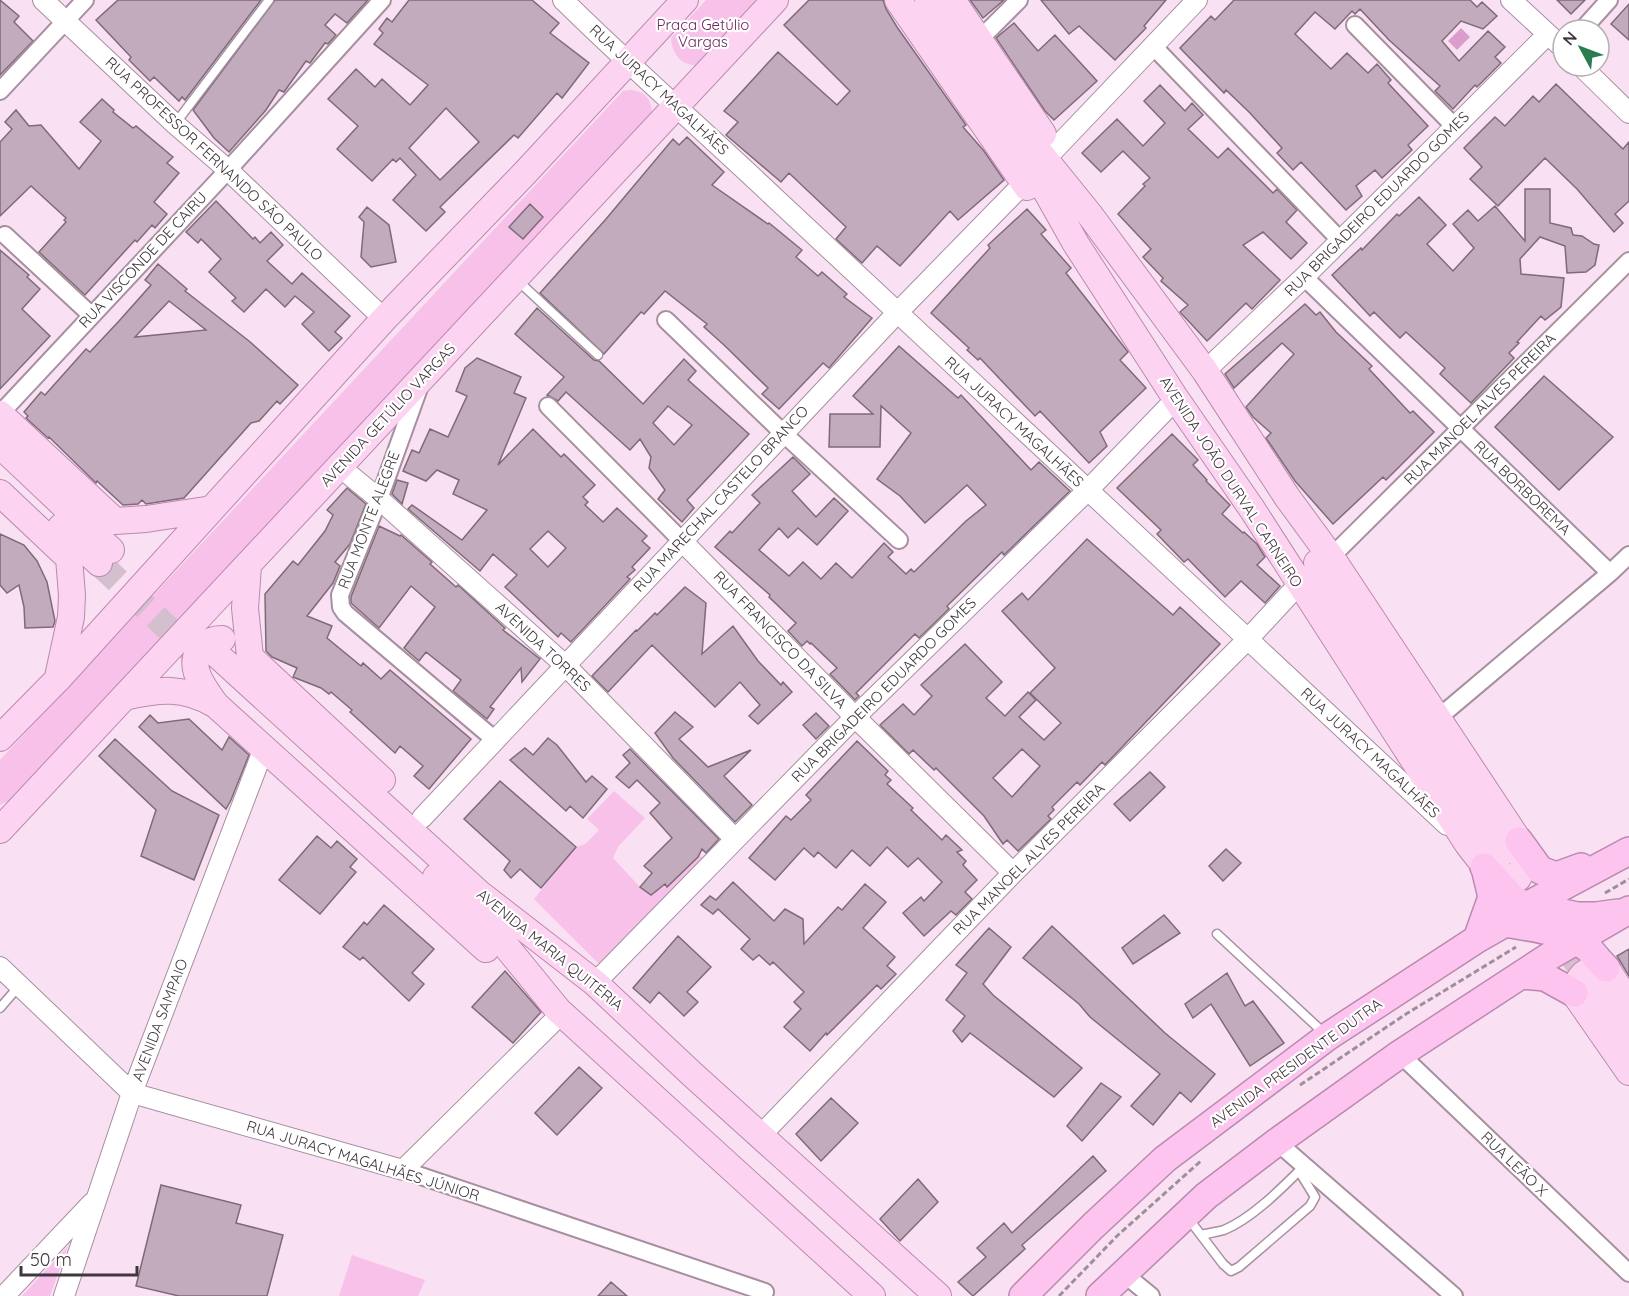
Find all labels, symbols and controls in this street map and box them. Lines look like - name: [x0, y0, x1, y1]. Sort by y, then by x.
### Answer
- park label: Praça Getúlio Vargas: [657, 15, 749, 51]
- north arrow: [1551, 18, 1611, 78]
- street label: RUA JURACY MAGALHÃES: [586, 20, 733, 159]
- text: N: [1558, 27, 1581, 49]
- street label: RUA PROFESSOR FERNANDO SÃO PAULO: [102, 53, 327, 265]
- street label: RUA BRIGADEIRO EDUARDO GOMES: [1280, 107, 1473, 300]
- street label: RUA VISCONDE DE CAIRU: [75, 188, 211, 332]
- street label: RUA MANOEL ALVES PEREIRA: [1400, 329, 1560, 489]
- street label: AVENIDA GETÚLIO VARGAS: [316, 339, 459, 490]
- street label: RUA JURACY MAGALHÃES: [941, 352, 1088, 491]
- street label: AVENIDA JOÃO DURVAL CARNEIRO: [1156, 373, 1307, 591]
- street label: RUA MARECHAL CASTELO BRANCO: [629, 401, 812, 596]
- street label: RUA BORBOREMA: [1470, 437, 1575, 539]
- street label: RUA MONTE ALEGRE: [334, 448, 404, 591]
- street label: RUA FRANCISCO DA SILVA: [710, 567, 851, 713]
- street label: RUA BRIGADEIRO EDUARDO GOMES: [787, 593, 980, 786]
- street label: AVENIDA TORRES: [492, 598, 595, 696]
- street label: RUA JURACY MAGALHÃES: [1297, 683, 1444, 822]
- street label: RUA MANOEL ALVES PEREIRA: [949, 779, 1109, 939]
- street label: AVENIDA MARIA QUITÉRIA: [473, 885, 628, 1015]
- street label: AVENIDA SAMPAIO: [127, 956, 192, 1084]
- street label: AVENIDA PRESIDENTE DUTRA: [1206, 994, 1386, 1131]
- street label: RUA JURACY MAGALHÃES JÚNIOR: [244, 1116, 482, 1205]
- street label: RUA LEÃO X: [1477, 1127, 1552, 1200]
- scale bar: [21, 1239, 136, 1277]
- text: 50 m: [30, 1248, 72, 1271]

